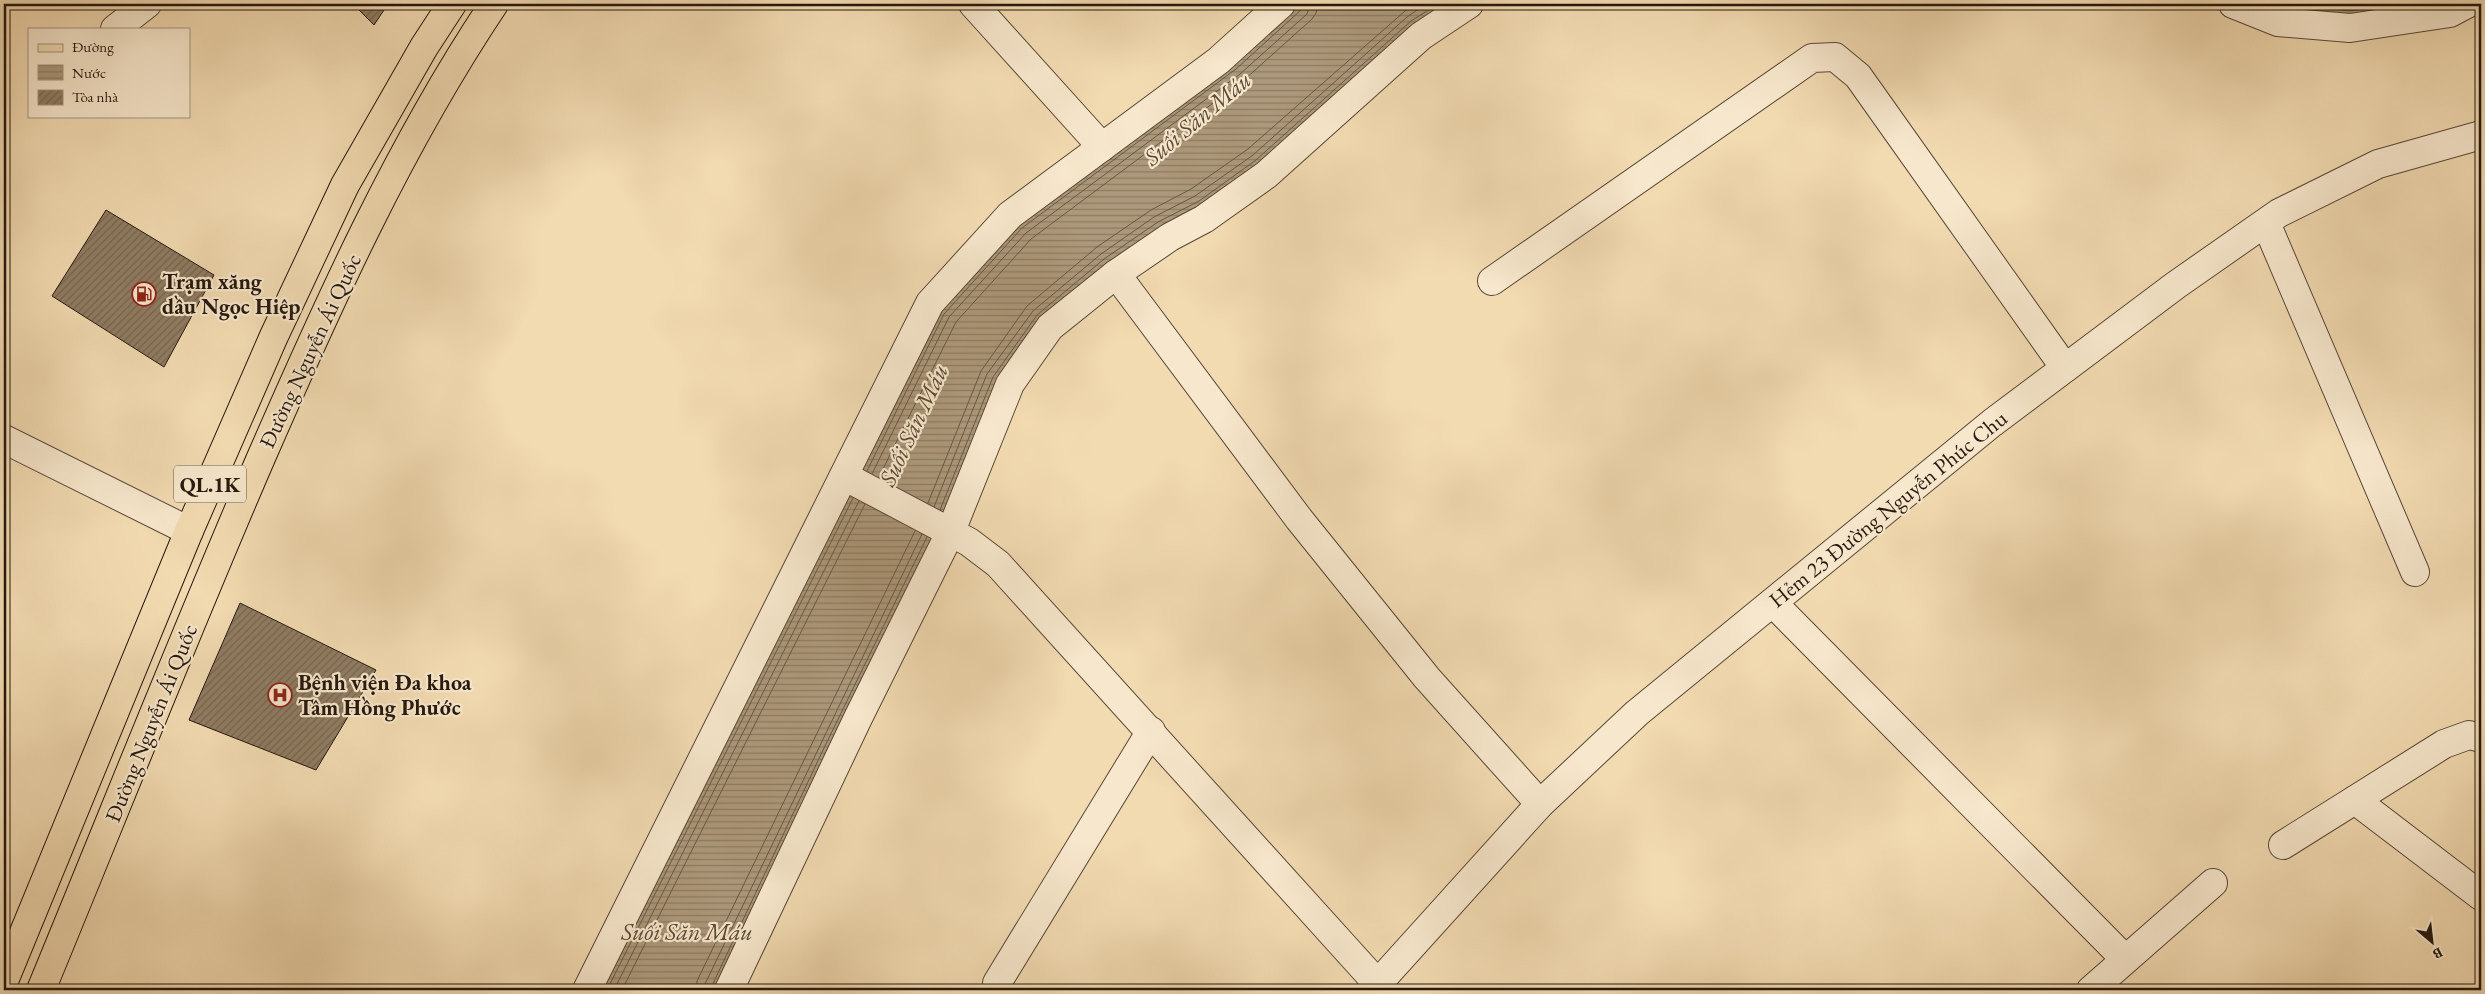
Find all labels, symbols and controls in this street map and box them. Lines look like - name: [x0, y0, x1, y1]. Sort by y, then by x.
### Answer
- legend: [28, 28, 190, 118]
- text: Đường: [72, 37, 114, 56]
- text: Nước: [72, 63, 106, 82]
- water label: Suối Săn Máu: [1136, 64, 1257, 173]
- text: Tòa nhà: [72, 87, 118, 106]
- street label: Đường Nguyễn Ái Quốc: [252, 249, 368, 453]
- place label: Trạm xăng dầu Ngọc Hiệp: [162, 267, 301, 321]
- fuel station icon: Trạm xăng dầu Ngọc Hiệp: [131, 281, 157, 307]
- water label: Suối Săn Máu: [871, 359, 955, 492]
- street label: Hẻm 23 Đường Nguyễn Phúc Chu: [1763, 404, 2013, 614]
- road number: QL.1K: [174, 466, 246, 502]
- street label: Đường Nguyễn Ái Quốc: [98, 620, 204, 826]
- place label: Bệnh viện Đa khoa Tâm Hồng Phước: [298, 668, 472, 722]
- hospital icon: Bệnh viện Đa khoa Tâm Hồng Phước: [267, 682, 293, 708]
- water label: Suối Săn Máu: [620, 916, 753, 947]
- north arrow: [2408, 916, 2458, 966]
- text: B: [2430, 943, 2446, 964]

